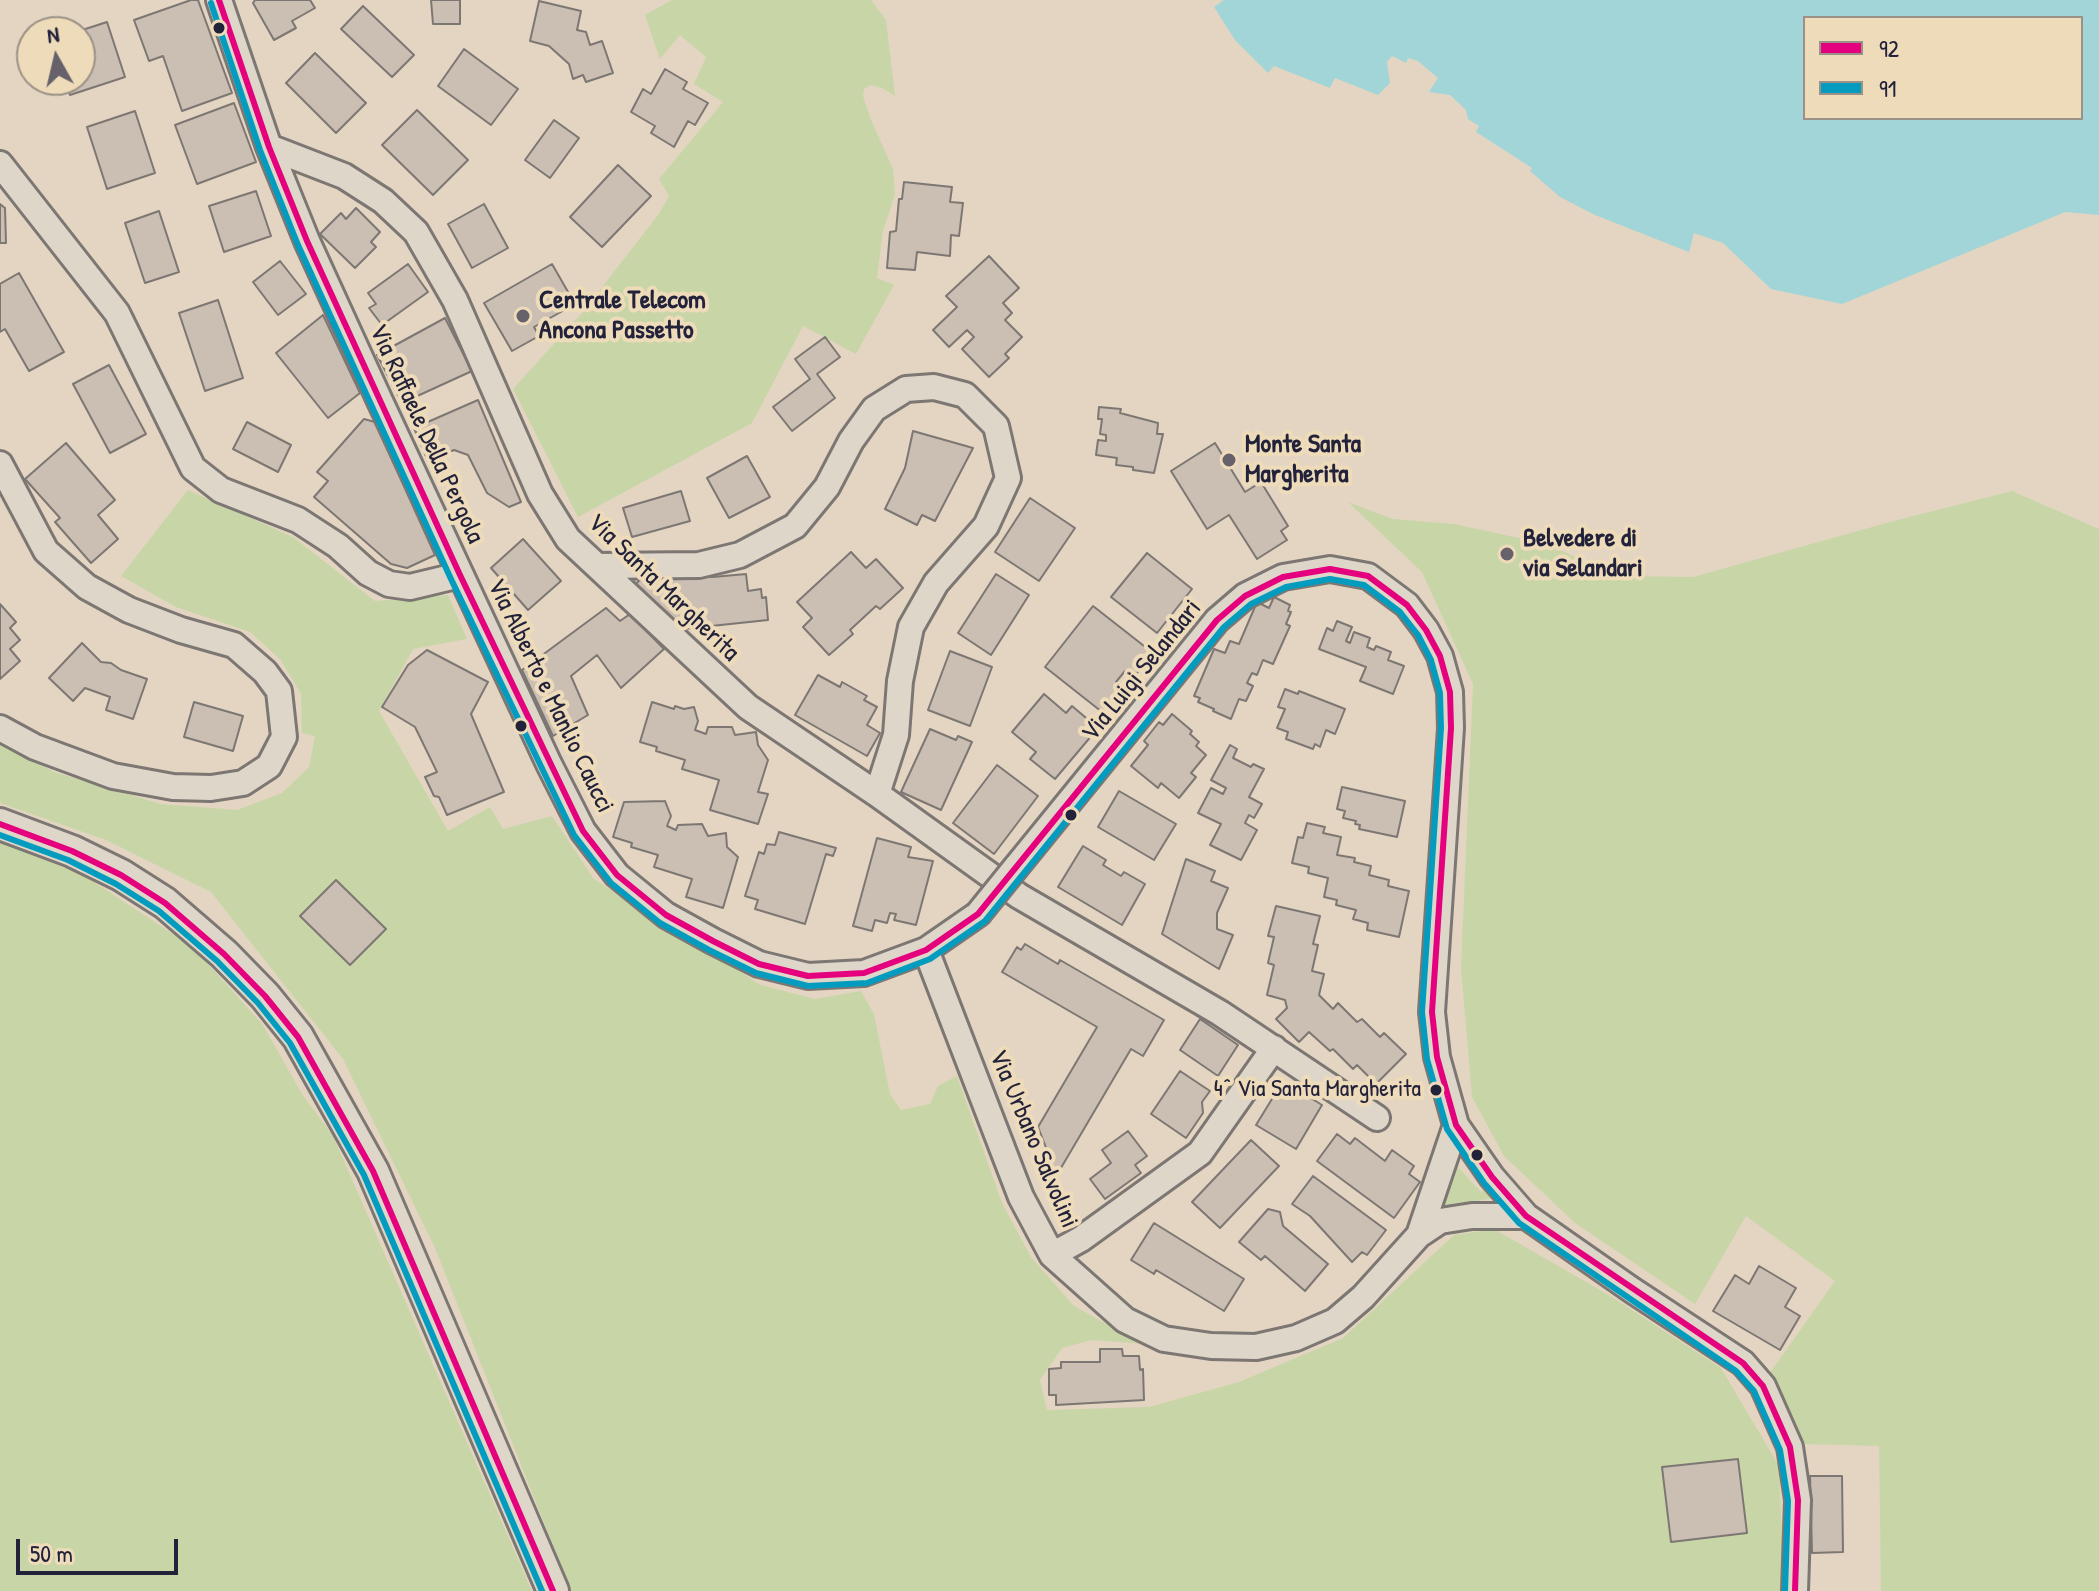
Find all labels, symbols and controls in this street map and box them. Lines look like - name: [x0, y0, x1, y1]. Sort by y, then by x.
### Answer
- north arrow: [16, 16, 96, 96]
- legend: [1803, 16, 2083, 120]
- text: N: [45, 19, 61, 50]
- unlabelled marker: [211, 20, 227, 36]
- text: 92: [1879, 32, 1899, 64]
- text: 91: [1879, 72, 1897, 104]
- place label: Centrale Telecom Ancona Passetto: [539, 285, 706, 346]
- marker: Centrale Telecom Ancona Passetto: [514, 307, 532, 325]
- street label: Via Raffaele Della Pergola: [362, 319, 490, 549]
- place label: Monte Santa Margherita: [1245, 429, 1361, 490]
- marker: Monte Santa Margherita: [1220, 451, 1238, 469]
- street label: Via Santa Margherita: [581, 508, 745, 668]
- place label: Belvedere di via Selandari: [1523, 523, 1643, 584]
- marker: Belvedere di via Selandari: [1498, 545, 1516, 563]
- street label: Via Alberto e Manlio Caucci: [480, 574, 620, 818]
- street label: Via Luigi Selandari: [1075, 594, 1209, 748]
- unlabelled marker: [513, 718, 529, 734]
- unlabelled marker: [1063, 807, 1079, 823]
- street label: Via Urbano Salvolini: [981, 1045, 1085, 1233]
- place label: 4^ Via Santa Margherita: [1214, 1076, 1421, 1104]
- marker: 4^ Via Santa Margherita: [1428, 1082, 1444, 1098]
- unlabelled marker: [1469, 1147, 1485, 1163]
- scale bar: [20, 1523, 182, 1573]
- text: 50 m: [30, 1537, 73, 1569]

